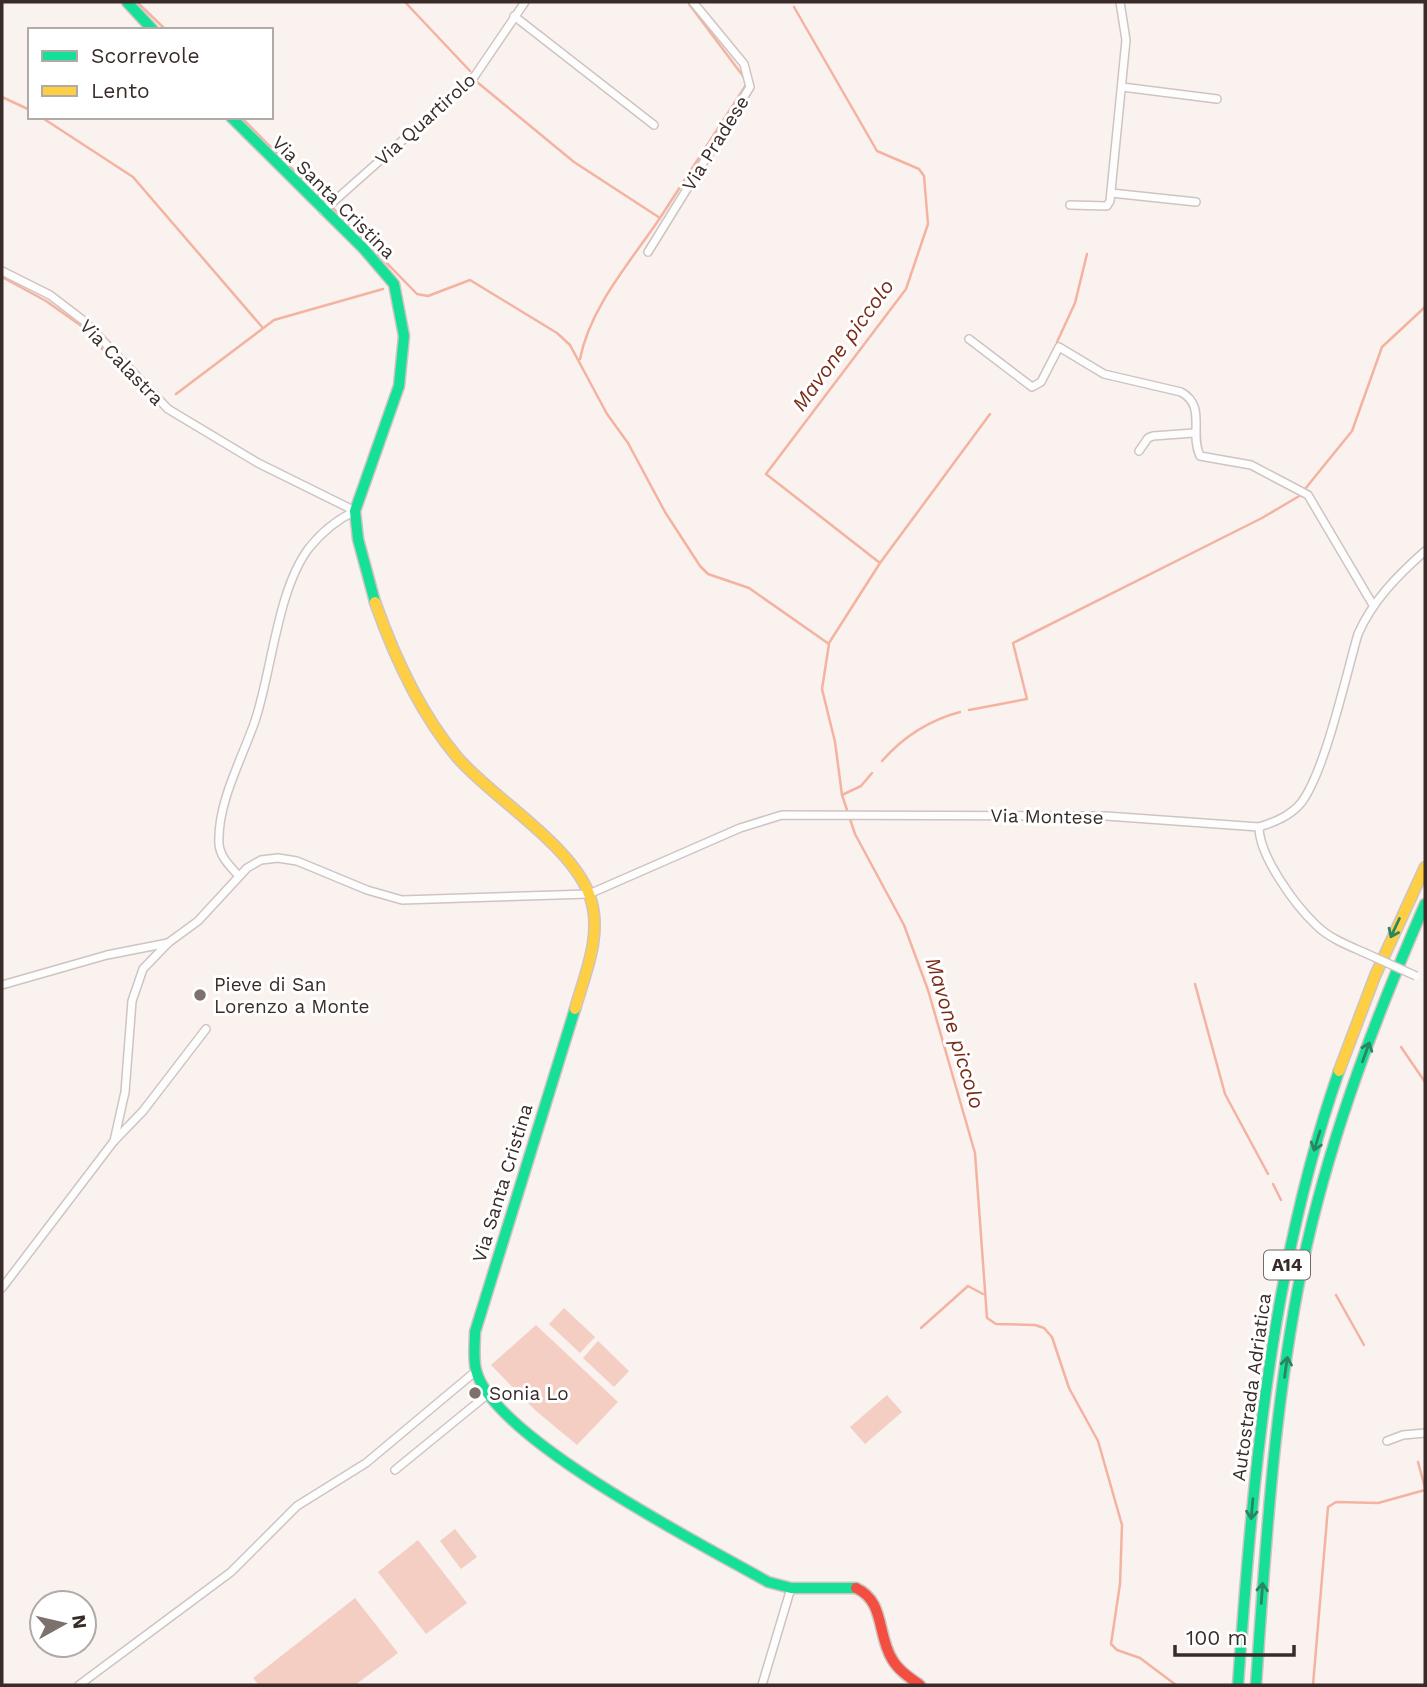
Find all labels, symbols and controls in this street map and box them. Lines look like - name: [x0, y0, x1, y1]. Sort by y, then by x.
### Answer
- legend: [28, 28, 273, 119]
- text: Scorrevole: [91, 43, 200, 68]
- street label: Via Quartirolo: [370, 68, 480, 170]
- text: Lento: [91, 78, 150, 103]
- street label: Via Pradese: [677, 91, 754, 195]
- street label: Via Santa Cristina: [267, 131, 400, 264]
- water label: Mavone piccolo: [786, 274, 899, 416]
- street label: Via Calastra: [75, 315, 169, 410]
- street label: Via Montese: [990, 804, 1104, 829]
- one-way arrow: [1388, 917, 1401, 938]
- water label: Mavone piccolo: [921, 954, 990, 1112]
- place label: Pieve di San Lorenzo a Monte: [214, 973, 369, 1018]
- marker: Pieve di San Lorenzo a Monte: [192, 987, 208, 1003]
- one-way arrow: [1360, 1041, 1373, 1063]
- street label: Via Santa Cristina: [467, 1101, 538, 1265]
- one-way arrow: [1309, 1130, 1322, 1152]
- road number: A14: [1264, 1250, 1310, 1280]
- street label: Autostrada Adriatica: [1227, 1291, 1276, 1482]
- one-way arrow: [1280, 1356, 1293, 1378]
- place label: Sonia Lo: [489, 1382, 569, 1405]
- marker: Sonia Lo: [467, 1385, 483, 1401]
- one-way arrow: [1245, 1497, 1258, 1520]
- one-way arrow: [1256, 1582, 1269, 1605]
- north arrow: [28, 1589, 98, 1659]
- text: N: [67, 1613, 92, 1630]
- scale bar: [1175, 1614, 1294, 1658]
- text: 100 m: [1186, 1625, 1248, 1650]

